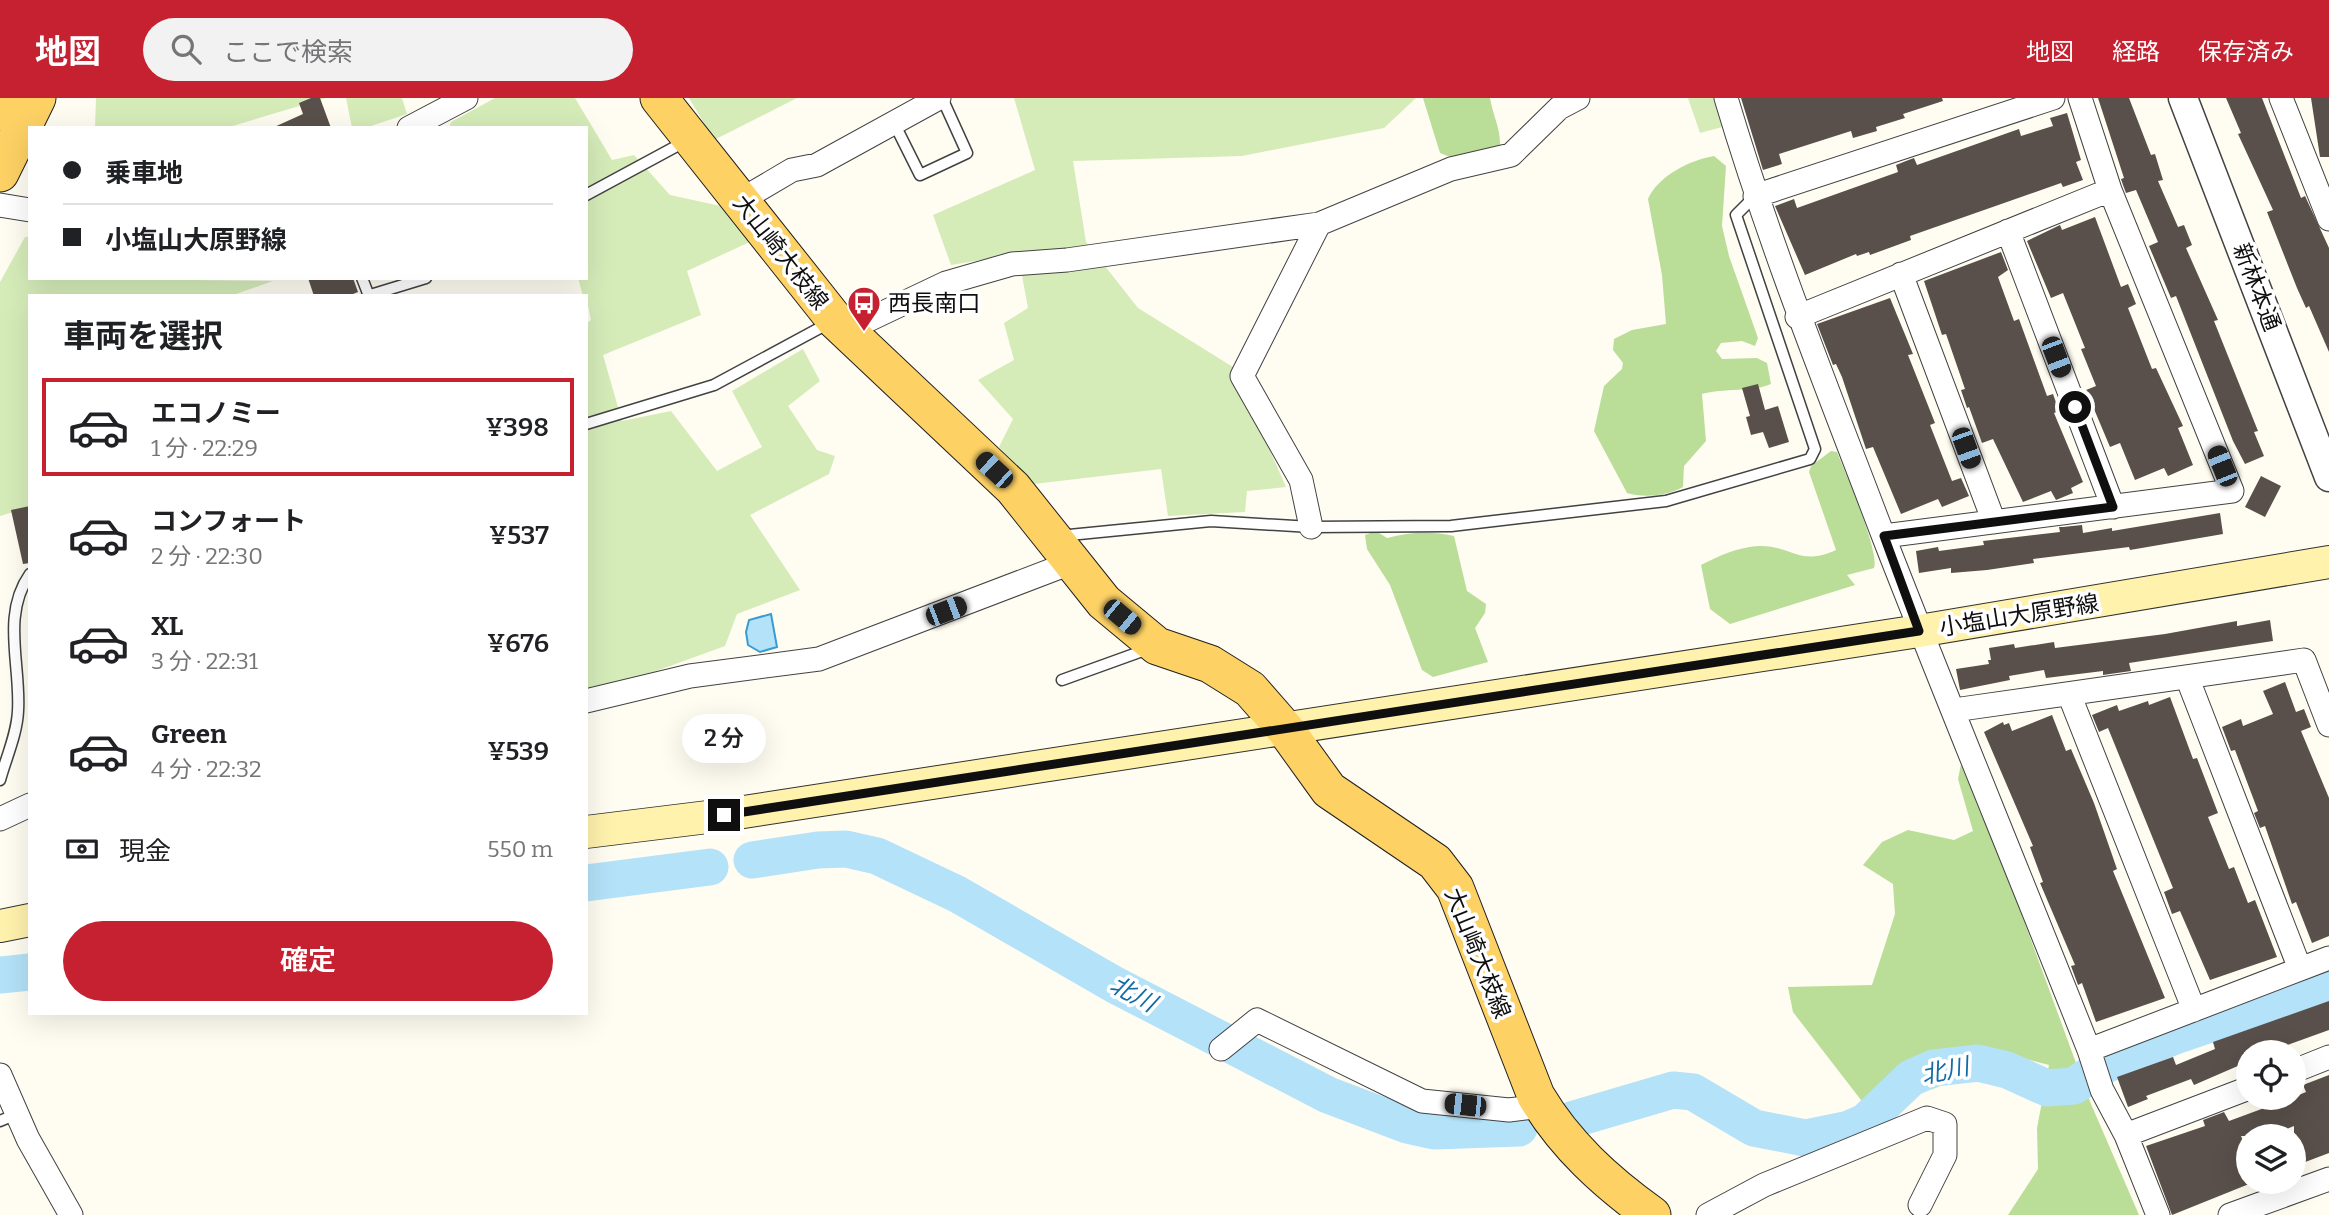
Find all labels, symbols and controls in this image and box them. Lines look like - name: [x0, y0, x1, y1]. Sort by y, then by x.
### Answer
- search box: [143, 18, 633, 81]
- icon: search: [167, 30, 205, 68]
- text: 地図: [35, 32, 101, 72]
- text: ここで検索: [223, 37, 353, 68]
- text: 地図: [2026, 38, 2074, 66]
- text: 経路: [2112, 38, 2160, 66]
- text: 保存済み: [2198, 38, 2294, 66]
- text: 乗車地: [105, 158, 183, 189]
- street label: 大山崎大枝線: [727, 189, 835, 315]
- text: 小塩山大原野線: [105, 225, 287, 256]
- street label: 新林本通: [2227, 239, 2287, 335]
- bus stop icon: 西長南口: [845, 284, 883, 333]
- place label: 西長南口: [888, 289, 980, 317]
- text: 車両を選択: [63, 317, 223, 355]
- car: [2039, 334, 2074, 380]
- route start: [2059, 391, 2091, 423]
- icon: car: [67, 396, 130, 459]
- text: エコノミー: [151, 398, 281, 429]
- text: ¥398: [486, 412, 549, 443]
- car: [1949, 425, 1984, 471]
- text: 1 分 · 22:29: [151, 434, 258, 462]
- car: [2205, 443, 2240, 489]
- car: [972, 448, 1017, 492]
- icon: car: [67, 504, 130, 567]
- text: コンフォート: [151, 506, 306, 537]
- text: ¥537: [489, 520, 549, 551]
- text: 2 分 · 22:30: [151, 542, 263, 570]
- street label: 小塩山大原野線: [1937, 589, 2101, 641]
- car: [923, 594, 970, 628]
- car: [1100, 595, 1145, 639]
- text: XL: [151, 611, 183, 642]
- icon: car: [67, 612, 130, 675]
- text: ¥676: [487, 628, 549, 659]
- text: 3 分 · 22:31: [151, 647, 258, 675]
- callout: 2 分: [682, 714, 766, 762]
- text: Green: [151, 719, 227, 750]
- icon: car: [67, 720, 130, 783]
- text: 2 分: [704, 724, 744, 752]
- text: ¥539: [487, 736, 549, 767]
- text: 4 分 · 22:32: [151, 755, 262, 783]
- route end: [708, 799, 740, 831]
- icon: cash: [63, 830, 101, 868]
- text: 550 m: [487, 835, 553, 863]
- text: 現金: [119, 836, 171, 867]
- street label: 大山崎大枝線: [1439, 884, 1517, 1022]
- button: 確定: [63, 921, 553, 1001]
- water label: 北川: [1105, 970, 1163, 1019]
- map controls: [2236, 1040, 2306, 1194]
- button: locate: [2236, 1040, 2306, 1110]
- water label: 北川: [1919, 1052, 1974, 1090]
- car: [1444, 1092, 1487, 1118]
- button: layers: [2236, 1124, 2306, 1194]

